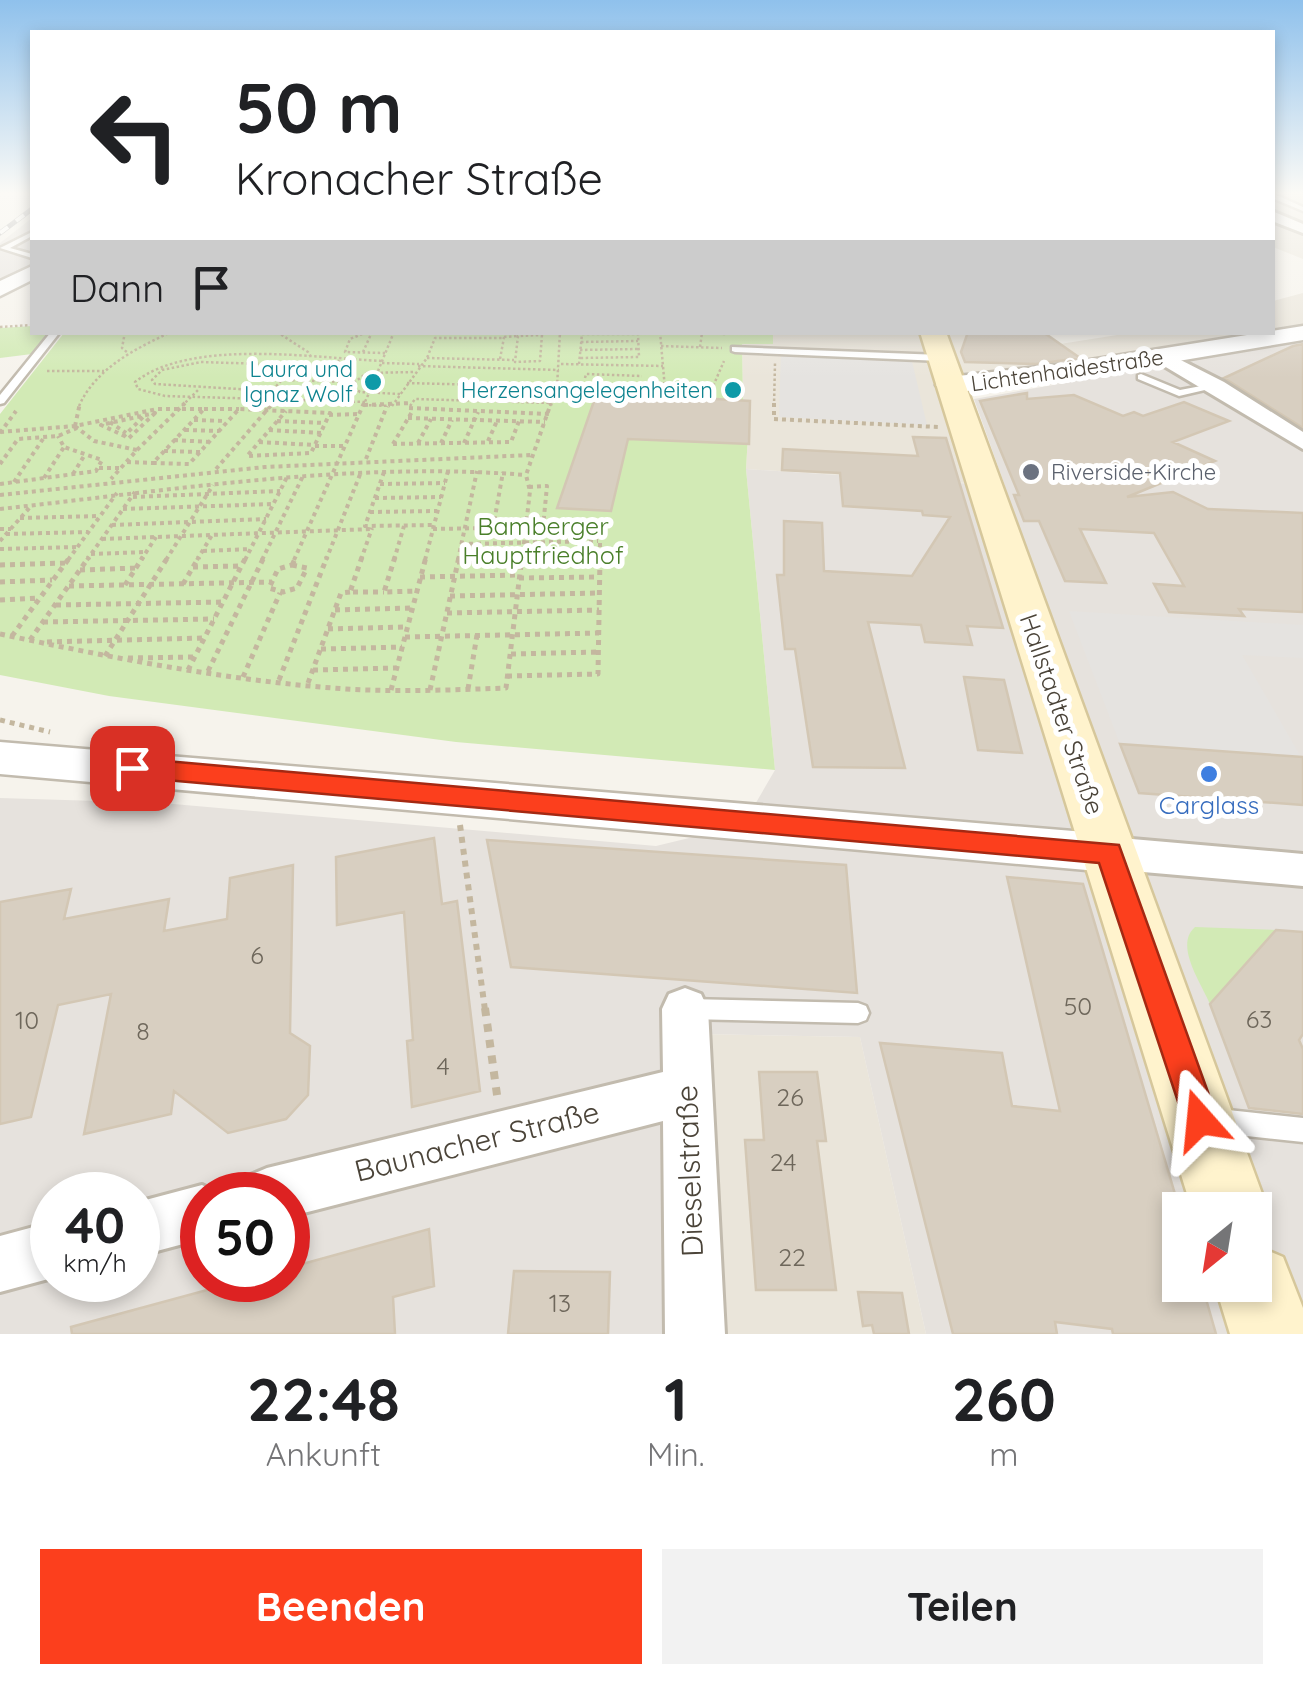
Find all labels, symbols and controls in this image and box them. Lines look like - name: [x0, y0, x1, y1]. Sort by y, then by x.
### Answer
- text: 50 m: [235, 63, 402, 151]
- icon: left: [70, 70, 200, 200]
- text: Kronacher Straße: [235, 150, 603, 206]
- icon: arrive: [184, 260, 239, 315]
- text: Dann: [70, 264, 164, 312]
- street label: Lichtenhaidestraße: [969, 343, 1165, 397]
- place label: Laura und Ignaz Wolf: [244, 355, 353, 408]
- marker: Laura und Ignaz Wolf: [362, 371, 384, 393]
- place label: Herzensangelegenheiten: [461, 376, 713, 404]
- marker: Herzensangelegenheiten: [722, 379, 744, 401]
- place label: Riverside-Kirche: [1051, 458, 1216, 486]
- marker: Riverside-Kirche: [1020, 461, 1042, 483]
- park label: Bamberger Hauptfriedhof: [462, 510, 624, 570]
- street label: Hallstadter Straße: [1014, 609, 1111, 818]
- pin: [90, 726, 175, 811]
- icon: arrive: [105, 741, 160, 796]
- marker: Carglass: [1198, 763, 1220, 785]
- place label: Carglass: [1159, 789, 1259, 820]
- house number: 6: [250, 939, 264, 970]
- house number: 50: [1064, 990, 1092, 1021]
- house number: 63: [1246, 1003, 1272, 1034]
- house number: 10: [15, 1004, 39, 1035]
- house number: 8: [136, 1015, 150, 1046]
- house number: 4: [436, 1050, 450, 1081]
- position arrow: [1148, 1068, 1252, 1172]
- house number: 26: [776, 1081, 804, 1112]
- street label: Dieselstraße: [667, 1085, 711, 1257]
- street label: Baunacher Straße: [350, 1092, 603, 1190]
- house number: 24: [770, 1146, 796, 1177]
- speed limit sign: 50: [180, 1172, 310, 1302]
- north arrow: [1162, 1192, 1272, 1302]
- map controls: [1162, 1192, 1272, 1302]
- text: 40: [65, 1193, 125, 1256]
- house number: 22: [778, 1241, 806, 1272]
- text: km/h: [63, 1247, 127, 1278]
- house number: 13: [549, 1287, 571, 1318]
- text: 22:48: [247, 1361, 400, 1436]
- text: 1: [664, 1361, 687, 1436]
- text: 260: [952, 1361, 1056, 1436]
- text: Ankunft: [266, 1434, 381, 1474]
- text: Min.: [647, 1434, 705, 1474]
- text: m: [989, 1434, 1018, 1474]
- button: Beenden: [40, 1549, 642, 1664]
- button: Teilen: [662, 1549, 1263, 1664]

